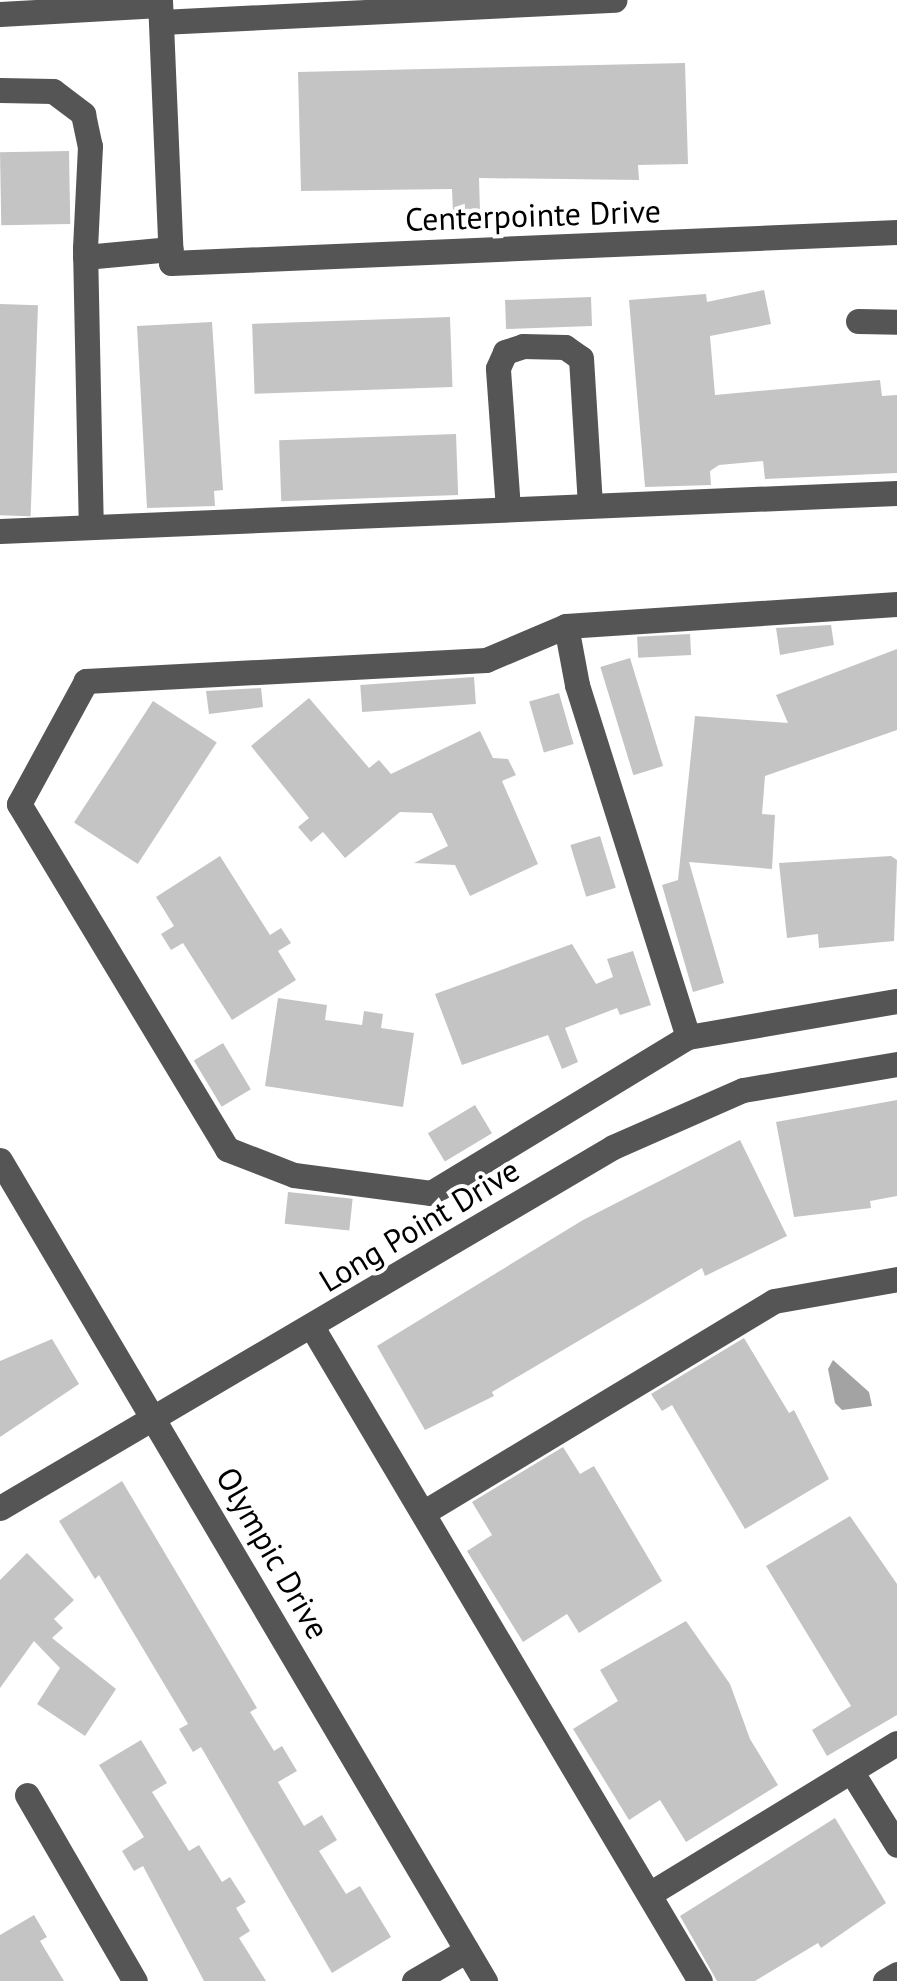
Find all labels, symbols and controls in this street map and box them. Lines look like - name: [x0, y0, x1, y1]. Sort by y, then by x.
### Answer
- street label: Centerpointe Drive: [404, 191, 662, 239]
- street label: Long Point Drive: [312, 1150, 526, 1300]
- street label: Olympic Drive: [208, 1460, 338, 1646]

